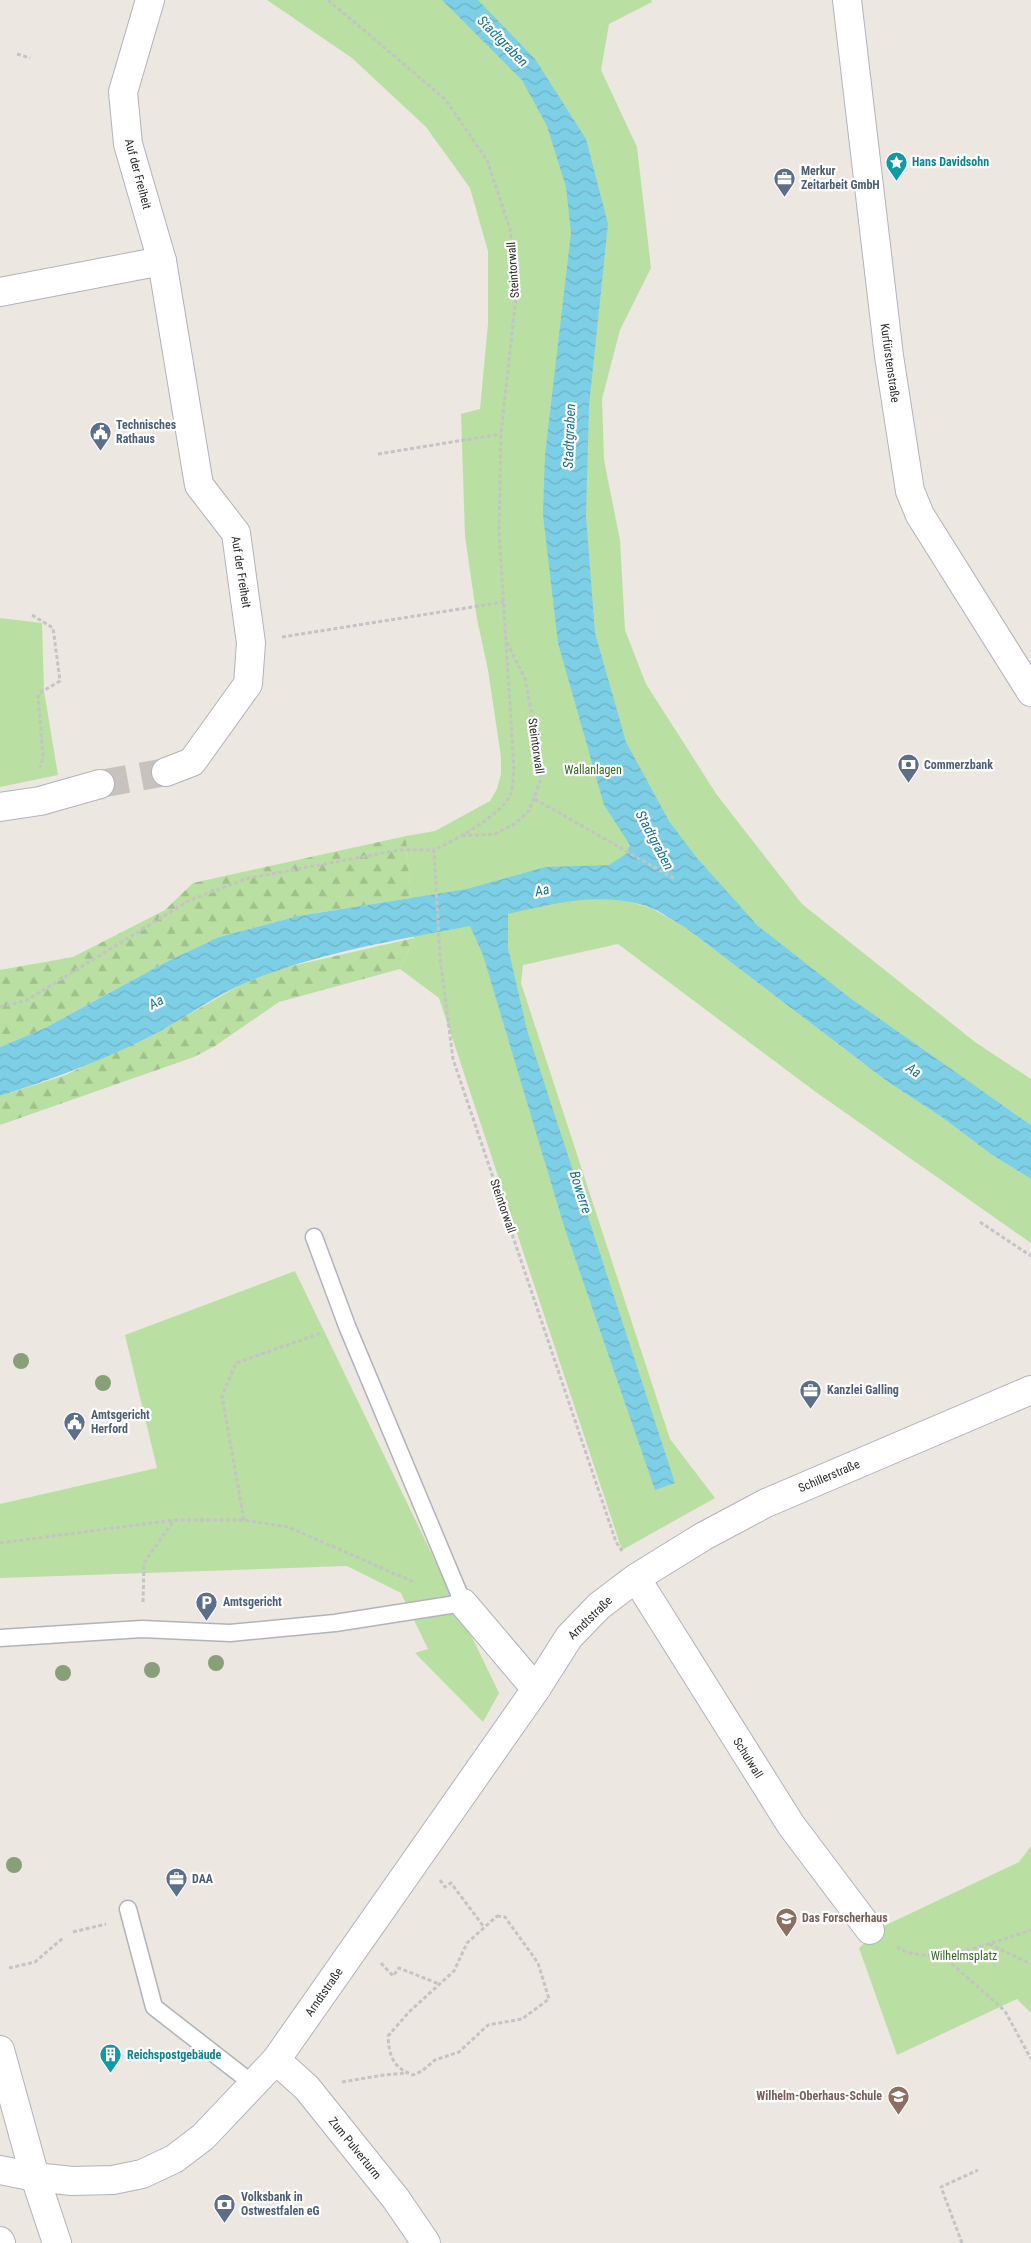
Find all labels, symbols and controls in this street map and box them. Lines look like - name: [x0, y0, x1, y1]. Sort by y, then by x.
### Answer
- water label: Stadtgraben: [474, 12, 532, 70]
- street label: Auf der Freiheit: [122, 137, 154, 211]
- place icon: Hans Davidsohn: [884, 150, 908, 181]
- place label: Hans Davidsohn: [912, 155, 989, 169]
- place label: Merkur Zeitarbeit GmbH: [801, 164, 880, 192]
- office icon: Merkur Zeitarbeit GmbH: [773, 166, 797, 197]
- street label: Steintorwall: [504, 241, 522, 299]
- street label: Kurfürstenstraße: [878, 323, 903, 404]
- water label: Stadtgraben: [560, 403, 578, 469]
- place label: Technisches Rathaus: [116, 418, 177, 446]
- public building icon: Technisches Rathaus: [88, 420, 112, 451]
- street label: Auf der Freiheit: [228, 535, 254, 609]
- street label: Steintorwall: [525, 717, 547, 775]
- bank icon: Commerzbank: [896, 753, 920, 784]
- place label: Commerzbank: [924, 758, 993, 772]
- park label: Wallanlagen: [564, 763, 622, 777]
- water label: Stadtgraben: [633, 808, 677, 872]
- water label: Aa: [532, 881, 551, 900]
- water label: Aa: [145, 992, 166, 1013]
- water label: Aa: [903, 1059, 924, 1081]
- water label: Bowerre: [567, 1169, 595, 1215]
- street label: Steintorwall: [487, 1177, 519, 1235]
- office icon: Kanzlei Galling: [799, 1378, 823, 1409]
- place label: Kanzlei Galling: [827, 1383, 899, 1397]
- place label: Amtsgericht Herford: [91, 1408, 150, 1436]
- public building icon: Amtsgericht Herford: [63, 1410, 87, 1441]
- street label: Schillerstraße: [796, 1457, 862, 1495]
- parking icon: Amtsgericht: [195, 1590, 219, 1621]
- street label: Arndtstraße: [565, 1593, 615, 1642]
- place label: Amtsgericht: [223, 1595, 282, 1609]
- street label: Schulwall: [730, 1735, 766, 1781]
- office icon: DAA: [164, 1867, 188, 1898]
- place label: DAA: [192, 1872, 214, 1886]
- school or university icon: Das Forscherhaus: [774, 1906, 798, 1937]
- place label: Das Forscherhaus: [802, 1911, 888, 1925]
- park label: Wilhelmsplatz: [931, 1949, 997, 1963]
- street label: Arndtstraße: [302, 1965, 346, 2019]
- building icon: Reichspostgebäude: [99, 2043, 123, 2074]
- place label: Reichspostgebäude: [127, 2048, 222, 2062]
- school or university icon: Wilhelm-Oberhaus-Schule: [886, 2084, 910, 2115]
- place label: Wilhelm-Oberhaus-Schule: [756, 2089, 882, 2103]
- street label: Zum Pulverturm: [326, 2114, 384, 2182]
- place label: Volksbank in Ostwestfalen eG: [241, 2190, 320, 2218]
- bank icon: Volksbank in Ostwestfalen eG: [213, 2192, 237, 2223]

